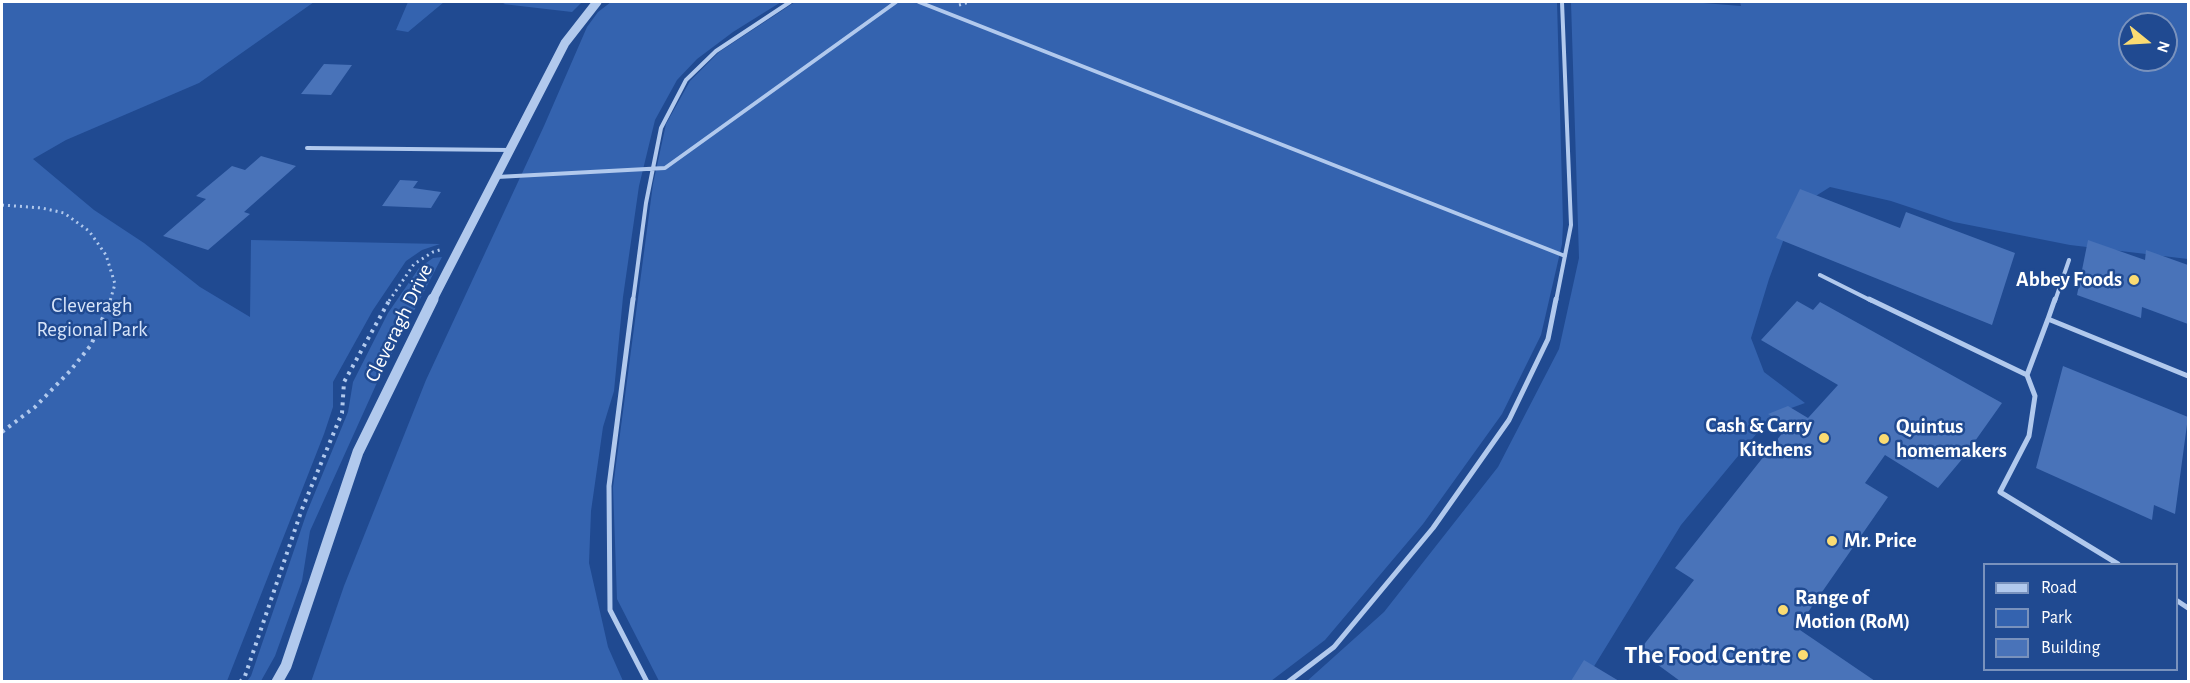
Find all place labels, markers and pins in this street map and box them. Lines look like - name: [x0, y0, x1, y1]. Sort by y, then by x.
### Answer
- place label: Abbey Foods: [2016, 267, 2122, 293]
- marker: Abbey Foods: [2127, 273, 2141, 287]
- place label: Cash & Carry Kitchens: [1706, 413, 1812, 463]
- place label: Quintus homemakers: [1896, 414, 2007, 464]
- marker: Cash & Carry Kitchens: [1817, 431, 1831, 445]
- marker: Quintus homemakers: [1877, 432, 1891, 446]
- place label: Mr. Price: [1844, 528, 1917, 554]
- marker: Mr. Price: [1825, 534, 1839, 548]
- place label: Range of Motion (RoM): [1795, 585, 1910, 635]
- marker: Range of Motion (RoM): [1776, 603, 1790, 617]
- place label: The Food Centre: [1624, 639, 1791, 671]
- marker: The Food Centre: [1796, 648, 1810, 662]

